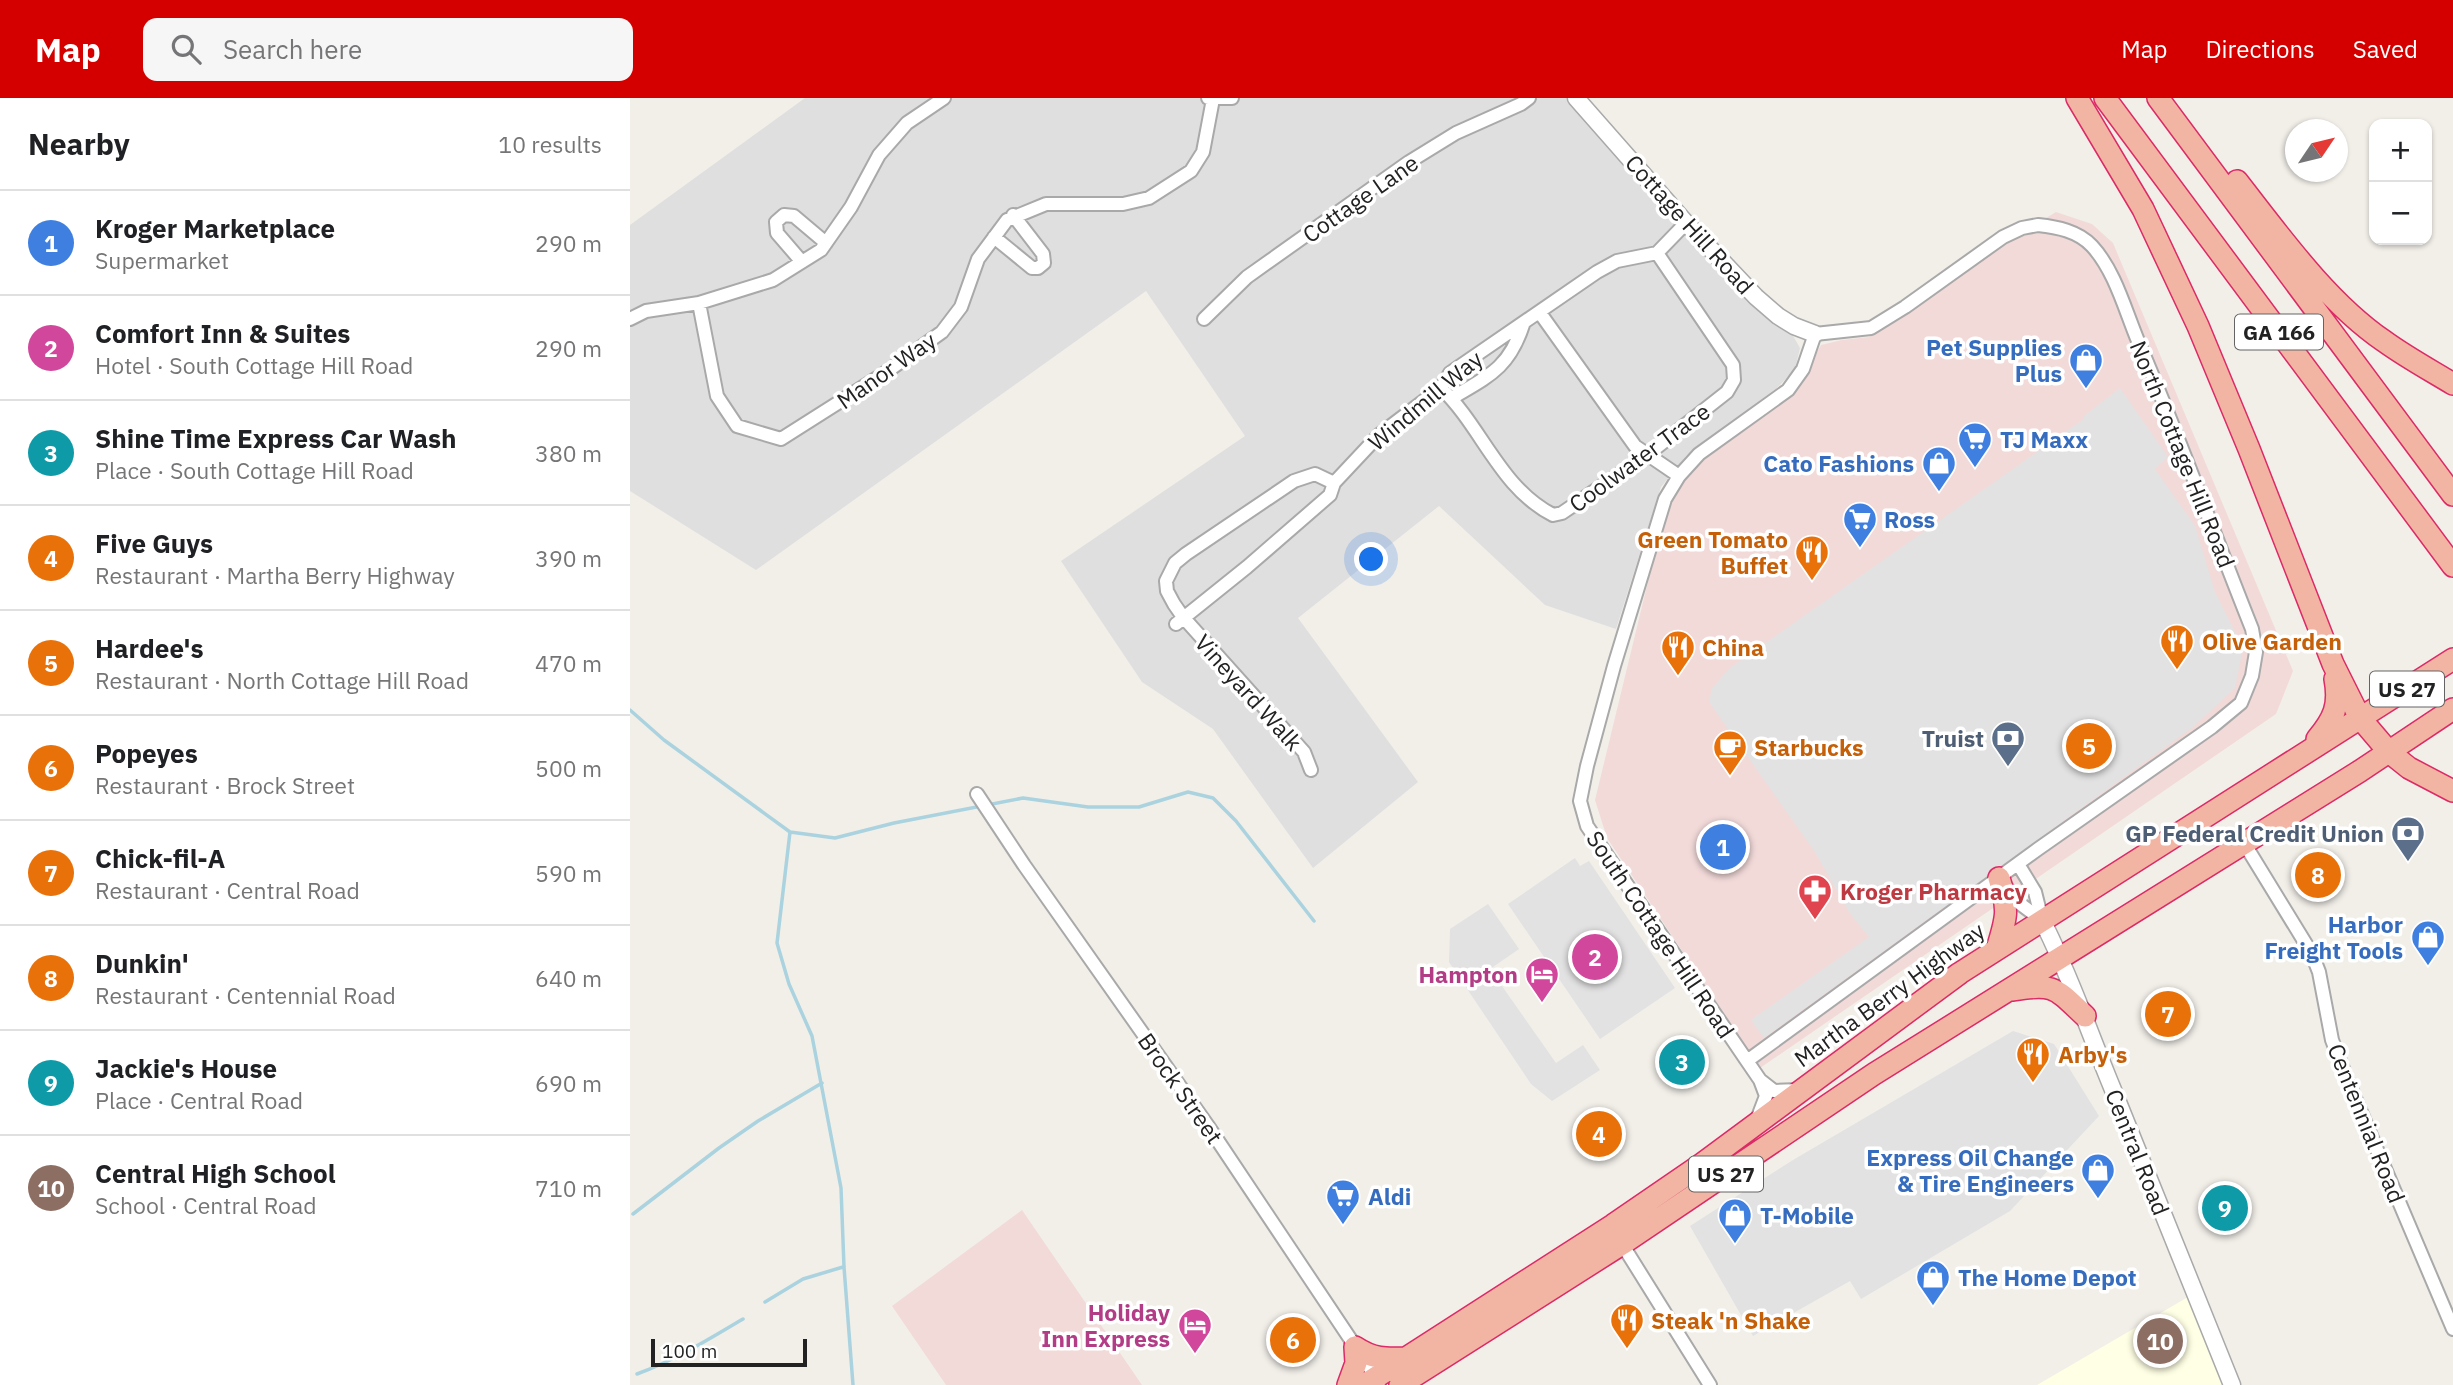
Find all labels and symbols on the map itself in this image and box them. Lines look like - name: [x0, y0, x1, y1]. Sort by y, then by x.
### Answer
- north arrow: [2285, 119, 2348, 182]
- street label: Cottage Lane: [1296, 147, 1424, 249]
- street label: Cottage Hill Road: [1619, 148, 1761, 300]
- road number: GA 166: [2235, 314, 2323, 350]
- street label: Manor Way: [830, 325, 942, 415]
- place label: Pet Supplies Plus: [1926, 332, 2062, 388]
- street label: North Cottage Hill Road: [2124, 336, 2242, 572]
- shop icon: Pet Supplies Plus: [2067, 341, 2105, 390]
- street label: Windmill Way: [1362, 343, 1489, 457]
- street label: Coolwater Trace: [1563, 396, 1715, 518]
- supermarket icon: TJ Maxx: [1956, 420, 1994, 469]
- place label: TJ Maxx: [2000, 424, 2088, 454]
- shop icon: Cato Fashions: [1920, 444, 1958, 493]
- place label: Cato Fashions: [1763, 448, 1914, 478]
- supermarket icon: Ross: [1841, 500, 1879, 549]
- place label: Ross: [1884, 504, 1935, 534]
- place label: Green Tomato Buffet: [1637, 524, 1788, 580]
- restaurant icon: Green Tomato Buffet: [1793, 533, 1831, 582]
- your location: [1354, 542, 1388, 576]
- restaurant icon: Olive Garden: [2158, 622, 2196, 671]
- place label: Olive Garden: [2202, 626, 2342, 656]
- street label: Vineyard Walk: [1189, 627, 1309, 757]
- restaurant icon: China: [1659, 628, 1697, 677]
- place label: China: [1702, 632, 1764, 662]
- road number: US 27: [2370, 672, 2444, 706]
- bank icon: Truist: [1989, 719, 2027, 768]
- pin: 5: [2066, 720, 2112, 772]
- place label: Truist: [1922, 723, 1984, 753]
- cafe icon: Starbucks: [1711, 728, 1749, 777]
- place label: Starbucks: [1754, 732, 1864, 762]
- bank icon: GP Federal Credit Union: [2389, 814, 2427, 863]
- place label: GP Federal Credit Union: [2125, 818, 2384, 848]
- pin: 1: [1700, 821, 1746, 873]
- street label: South Cottage Hill Road: [1580, 824, 1742, 1044]
- pin: 8: [2295, 849, 2341, 901]
- pharmacy icon: Kroger Pharmacy: [1796, 872, 1834, 921]
- place label: Kroger Pharmacy: [1840, 876, 2028, 906]
- place label: Harbor Freight Tools: [2264, 909, 2403, 965]
- street label: Martha Berry Highway: [1788, 914, 1991, 1073]
- shop icon: Harbor Freight Tools: [2409, 918, 2447, 967]
- pin: 2: [1572, 931, 1618, 983]
- hotel icon: Hampton: [1523, 955, 1561, 1004]
- place label: Hampton: [1418, 959, 1518, 989]
- pin: 7: [2145, 988, 2191, 1040]
- street label: Brock Street: [1132, 1027, 1230, 1149]
- restaurant icon: Arby's: [2014, 1035, 2052, 1084]
- pin: 3: [1659, 1036, 1705, 1088]
- place label: Arby's: [2058, 1039, 2127, 1069]
- street label: Centennial Road: [2321, 1039, 2413, 1207]
- street label: Central Road: [2099, 1085, 2177, 1219]
- pin: 4: [1576, 1108, 1622, 1160]
- place label: Express Oil Change & Tire Engineers: [1866, 1142, 2074, 1198]
- shop icon: Express Oil Change & Tire Engineers: [2079, 1151, 2117, 1200]
- road number: US 27: [1689, 1156, 1763, 1192]
- supermarket icon: Aldi: [1324, 1177, 1362, 1226]
- place label: Aldi: [1368, 1181, 1411, 1211]
- pin: 9: [2202, 1182, 2248, 1234]
- shop icon: T-Mobile: [1716, 1196, 1754, 1245]
- place label: T-Mobile: [1760, 1200, 1854, 1230]
- shop icon: The Home Depot: [1914, 1258, 1952, 1307]
- place label: The Home Depot: [1958, 1262, 2137, 1292]
- place label: Holiday Inn Express: [1041, 1297, 1171, 1353]
- restaurant icon: Steak 'n Shake: [1608, 1301, 1646, 1350]
- place label: Steak 'n Shake: [1651, 1305, 1811, 1335]
- hotel icon: Holiday Inn Express: [1176, 1306, 1214, 1355]
- pin: 6: [1270, 1314, 1316, 1366]
- pin: 10: [2137, 1315, 2183, 1367]
- scale bar: [651, 1336, 807, 1368]

